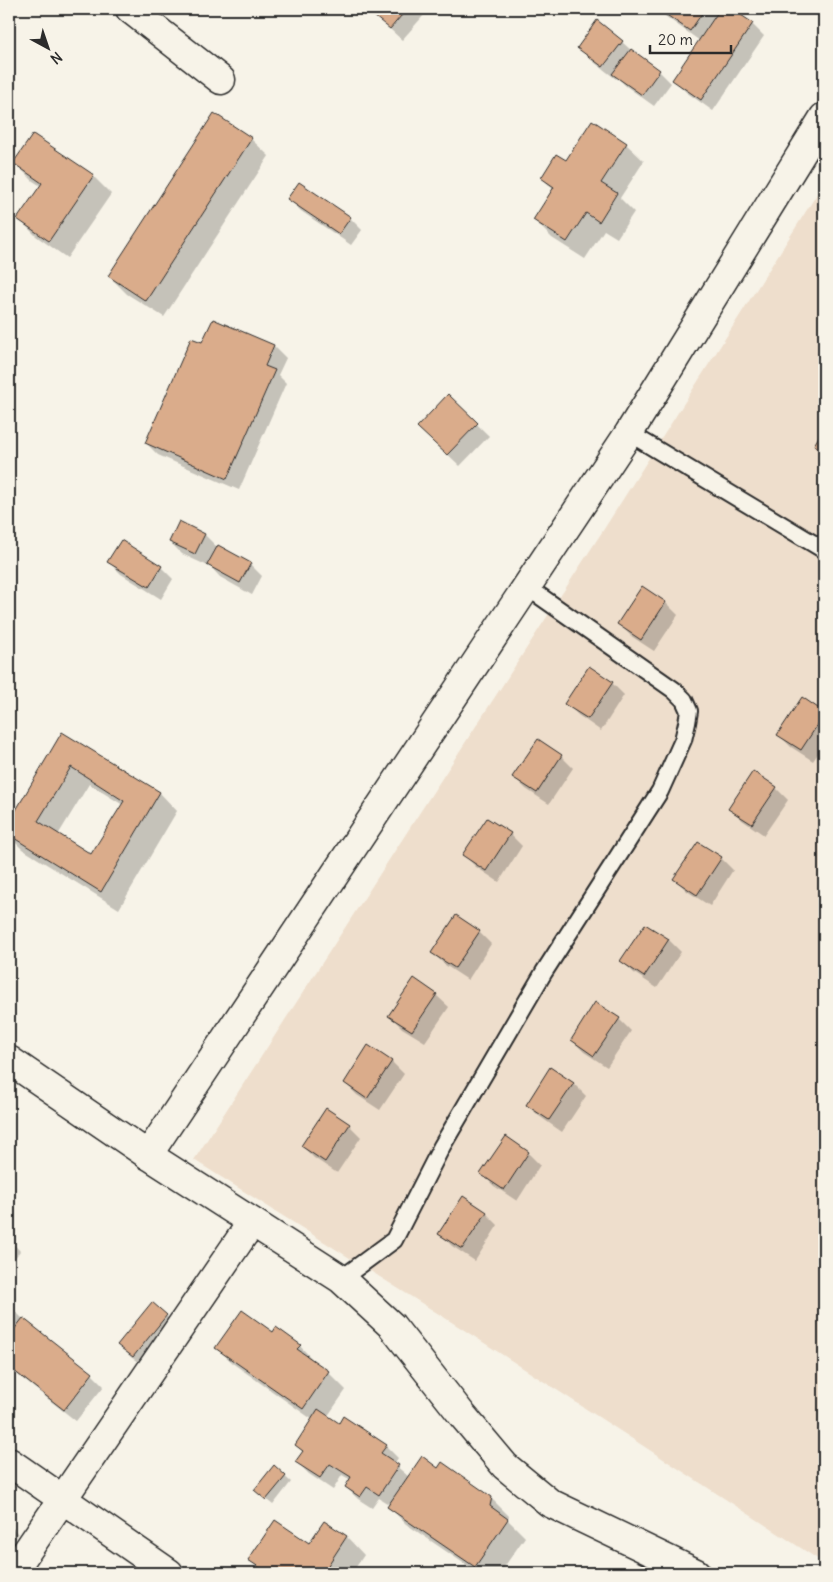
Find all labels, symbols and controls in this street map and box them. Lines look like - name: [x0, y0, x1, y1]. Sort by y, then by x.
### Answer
- north arrow: [22, 22, 72, 72]
- scale bar: [650, 22, 732, 54]
- text: 20 m: [658, 30, 693, 49]
- text: N: [47, 48, 66, 68]

